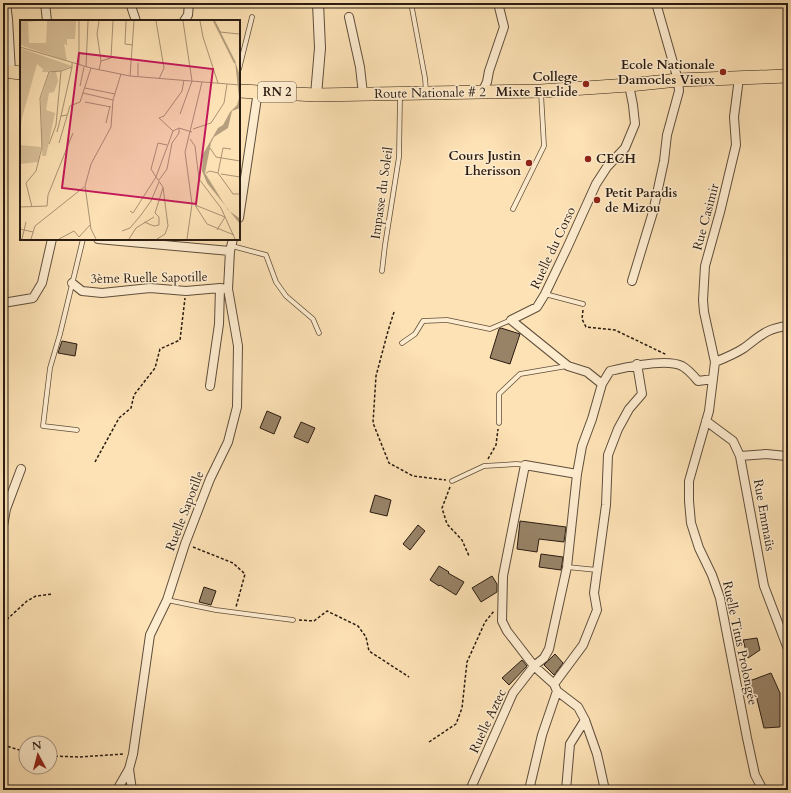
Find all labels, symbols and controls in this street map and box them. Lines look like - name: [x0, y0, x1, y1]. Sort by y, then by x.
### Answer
- inset map: [20, 20, 240, 240]
- place label: Ecole Nationale Damocles Vieux: [618, 56, 715, 89]
- marker: Ecole Nationale Damocles Vieux: [718, 67, 728, 77]
- place label: College Mixte Euclide: [496, 68, 578, 101]
- marker: College Mixte Euclide: [581, 79, 591, 89]
- road number: RN 2: [258, 82, 296, 102]
- street label: Route Nationale # 2: [374, 83, 486, 103]
- street label: Impasse du Soleil: [367, 145, 398, 240]
- place label: Cours Justin Lherisson: [448, 147, 522, 180]
- place label: CECH: [596, 150, 636, 168]
- marker: CECH: [583, 154, 593, 164]
- marker: Cours Justin Lherisson: [524, 158, 534, 168]
- street label: Rue Casimir: [688, 181, 724, 252]
- place label: Petit Paradis de Mizou: [605, 184, 677, 217]
- marker: Petit Paradis de Mizou: [592, 195, 602, 205]
- street label: Ruelle du Corso: [526, 204, 580, 292]
- street label: 3ème Ruelle Sapotille: [90, 268, 208, 288]
- street label: Ruelle Sapotille: [161, 468, 209, 554]
- street label: Rue Emmaüs: [749, 478, 779, 552]
- street label: Ruelle Titus Prolongée: [718, 579, 762, 707]
- street label: Ruelle Aztec: [465, 686, 511, 756]
- north arrow: [18, 735, 58, 775]
- text: N: [31, 737, 43, 754]

